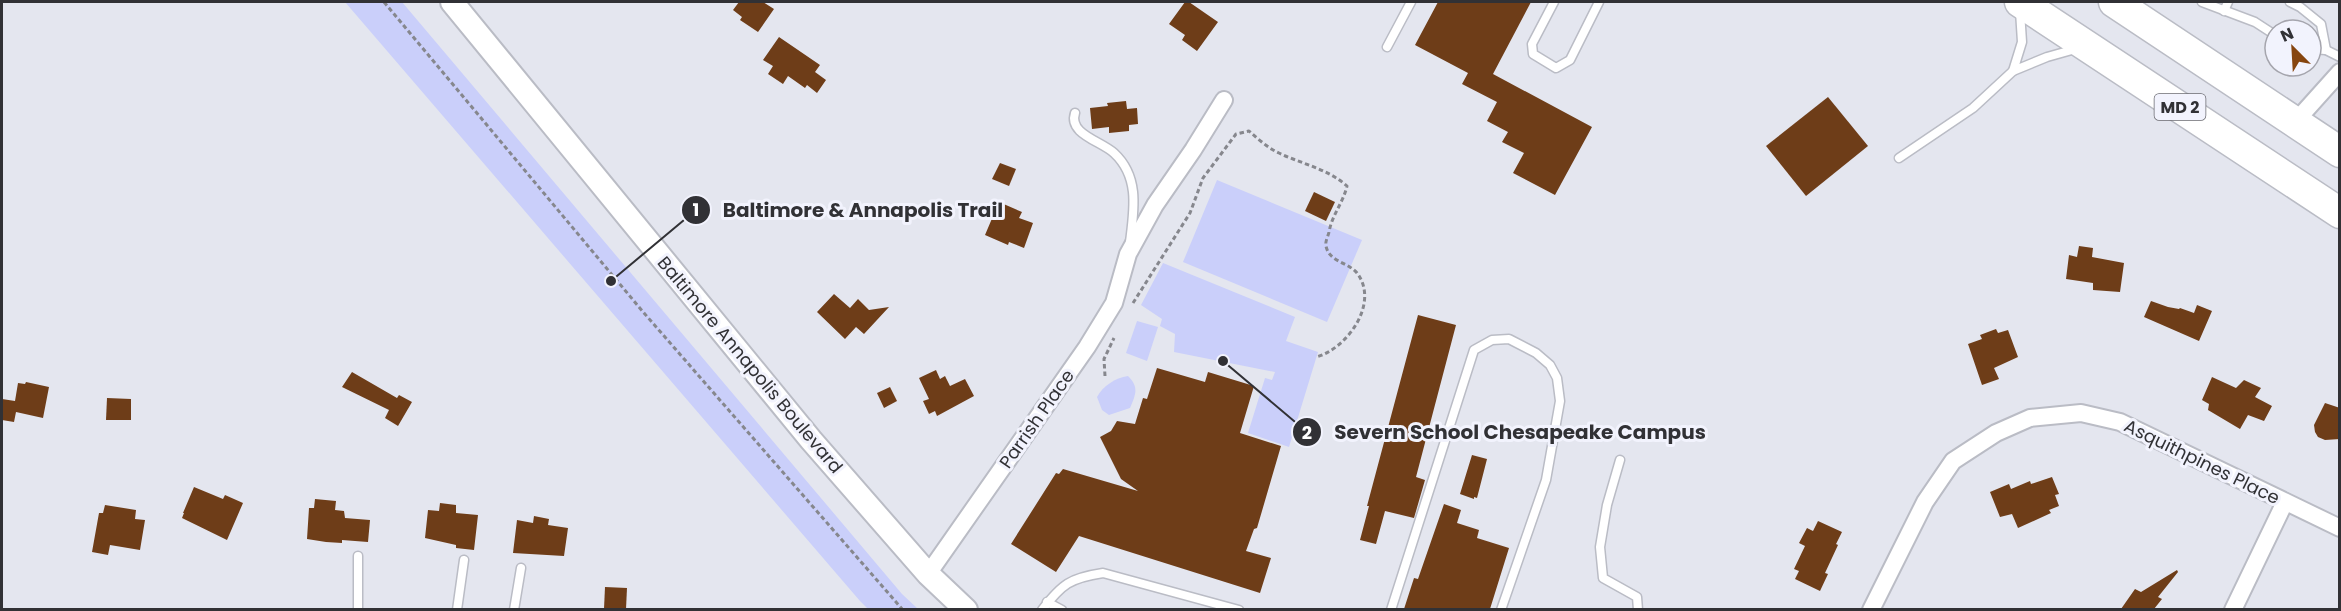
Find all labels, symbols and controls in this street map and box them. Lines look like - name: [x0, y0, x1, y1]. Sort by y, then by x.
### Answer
- north arrow: [2263, 18, 2323, 78]
- text: N: [2277, 22, 2297, 48]
- road number: MD 2: [2154, 94, 2206, 120]
- callout: Baltimore & Annapolis Trail: [681, 191, 1015, 229]
- text: Baltimore & Annapolis Trail: [723, 196, 1003, 224]
- text: 1: [693, 197, 699, 222]
- street label: Baltimore Annapolis Boulevard: [652, 251, 849, 479]
- street label: Parrish Place: [993, 364, 1080, 473]
- callout: Severn School Chesapeake Campus: [1292, 413, 1718, 451]
- street label: Asquithpines Place: [2120, 413, 2284, 510]
- text: Severn School Chesapeake Campus: [1334, 418, 1706, 446]
- text: 2: [1302, 420, 1312, 445]

